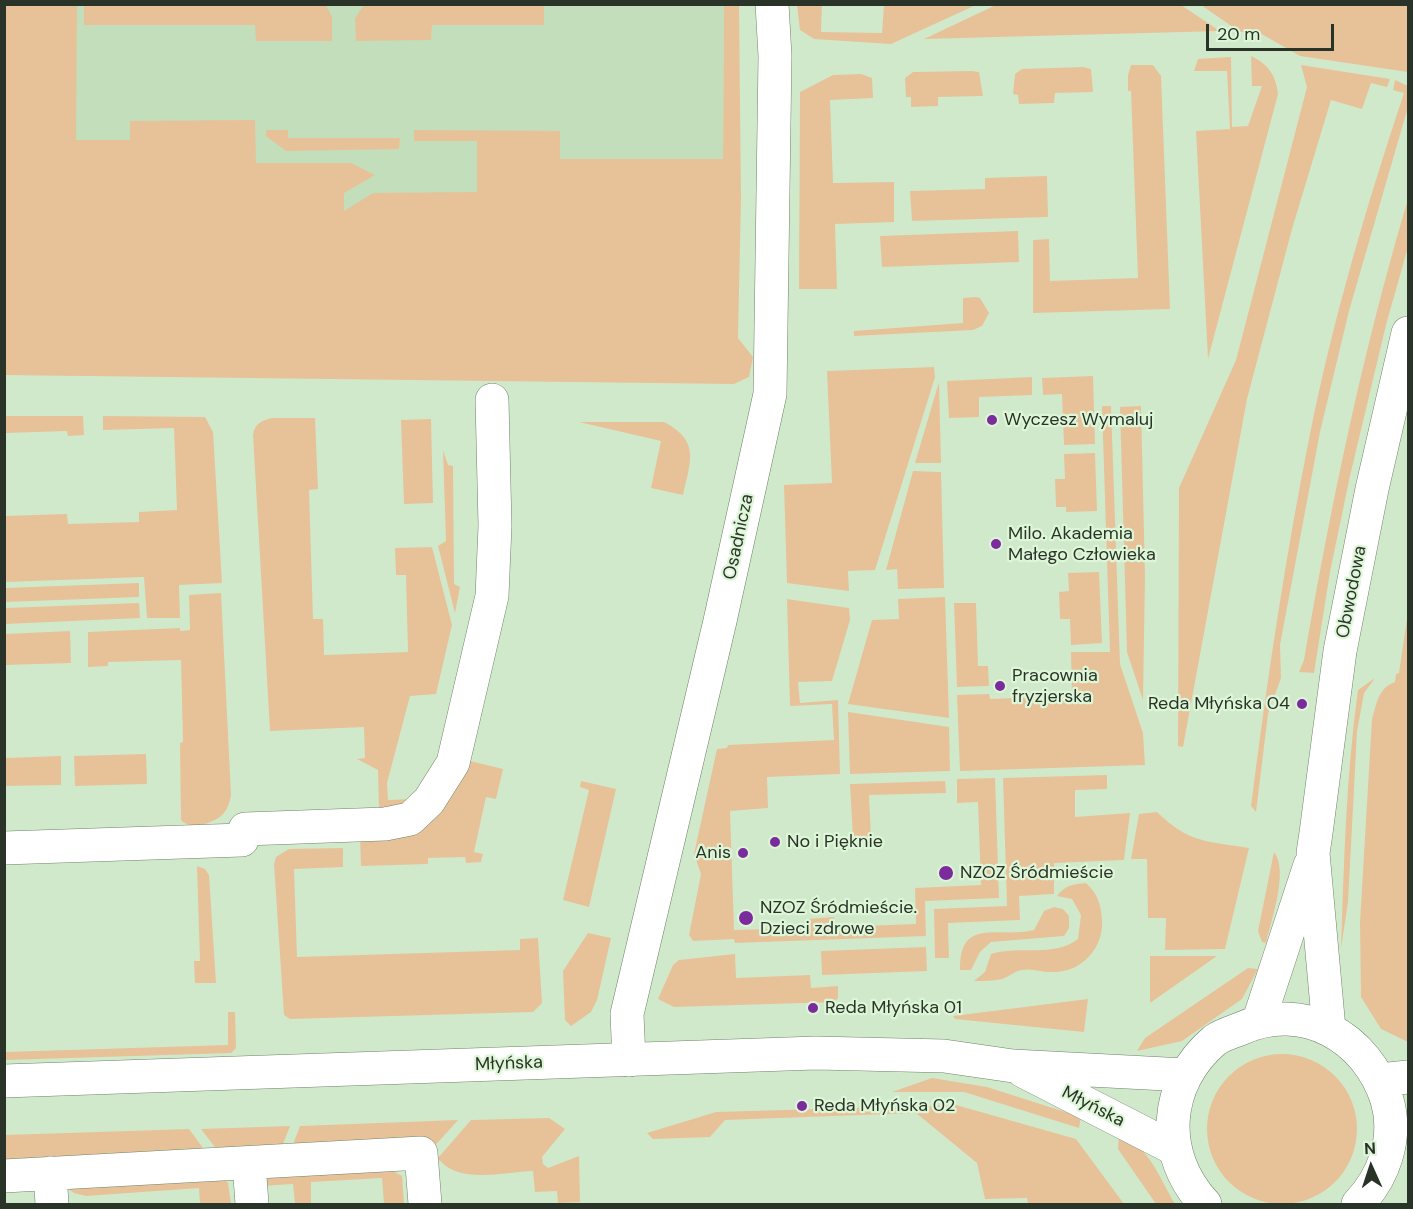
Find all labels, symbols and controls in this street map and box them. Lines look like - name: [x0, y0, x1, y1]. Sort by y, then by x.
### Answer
- scale bar: [1209, 12, 1336, 50]
- text: 20 m: [1217, 22, 1260, 46]
- place label: Wyczesz Wymaluj: [1004, 409, 1153, 431]
- marker: Wyczesz Wymaluj: [985, 413, 999, 427]
- street label: Osadnicza: [719, 492, 759, 582]
- place label: Milo. Akademia Małego Człowieka: [1008, 523, 1156, 566]
- marker: Milo. Akademia Małego Człowieka: [989, 537, 1003, 551]
- street label: Obwodowa: [1332, 544, 1372, 640]
- place label: Pracownia fryzjerska: [1012, 665, 1098, 708]
- marker: Pracownia fryzjerska: [993, 679, 1007, 693]
- place label: Reda Młyńska 04: [1148, 693, 1290, 715]
- marker: Reda Młyńska 04: [1295, 697, 1309, 711]
- place label: No i Pięknie: [787, 831, 883, 853]
- marker: No i Pięknie: [768, 835, 782, 849]
- place label: Anis: [695, 842, 731, 864]
- marker: Anis: [736, 846, 750, 860]
- place label: NZOZ Śródmieście: [960, 862, 1113, 884]
- marker: NZOZ Śródmieście: [937, 864, 955, 882]
- place label: NZOZ Śródmieście. Dzieci zdrowe: [760, 897, 917, 940]
- marker: NZOZ Śródmieście. Dzieci zdrowe: [737, 909, 755, 927]
- place label: Reda Młyńska 01: [825, 997, 962, 1019]
- marker: Reda Młyńska 01: [806, 1001, 820, 1015]
- street label: Młyńska: [475, 1052, 543, 1076]
- street label: Młyńska: [1058, 1082, 1128, 1132]
- place label: Reda Młyńska 02: [814, 1095, 955, 1117]
- marker: Reda Młyńska 02: [795, 1099, 809, 1113]
- north arrow: [1341, 1137, 1401, 1197]
- text: N: [1364, 1138, 1376, 1159]

